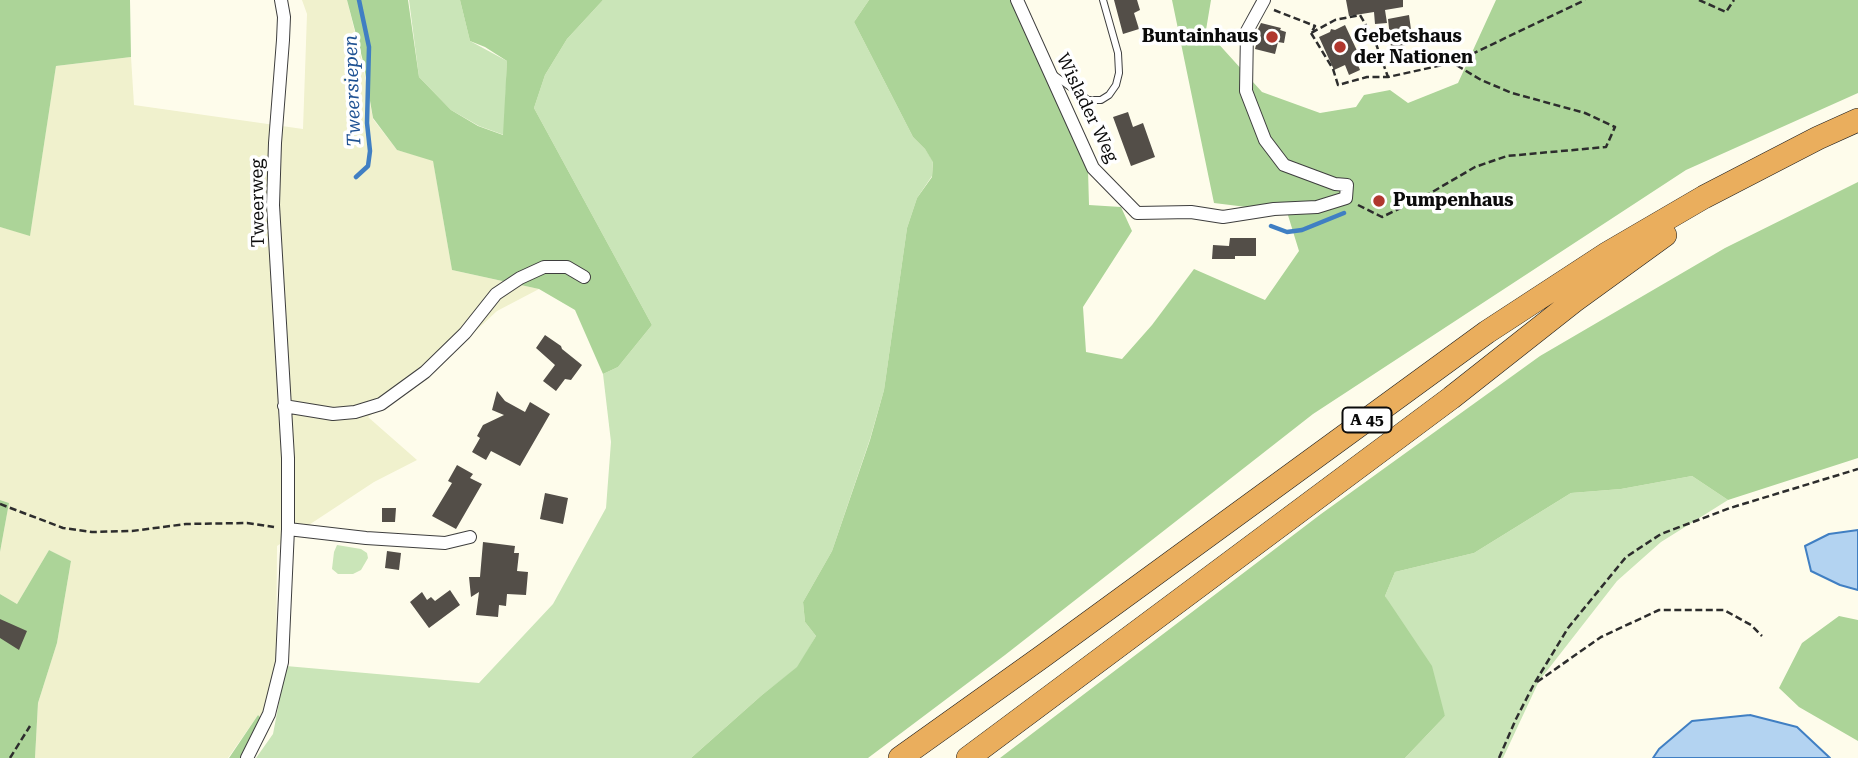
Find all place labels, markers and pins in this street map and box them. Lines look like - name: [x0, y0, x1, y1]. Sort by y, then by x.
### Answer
- place label: Buntainhaus: [1142, 26, 1258, 48]
- place label: Gebetshaus der Nationen: [1354, 26, 1473, 68]
- marker: Buntainhaus: [1264, 29, 1280, 45]
- marker: Gebetshaus der Nationen: [1332, 39, 1348, 55]
- place label: Pumpenhaus: [1393, 190, 1513, 212]
- marker: Pumpenhaus: [1371, 193, 1387, 209]

